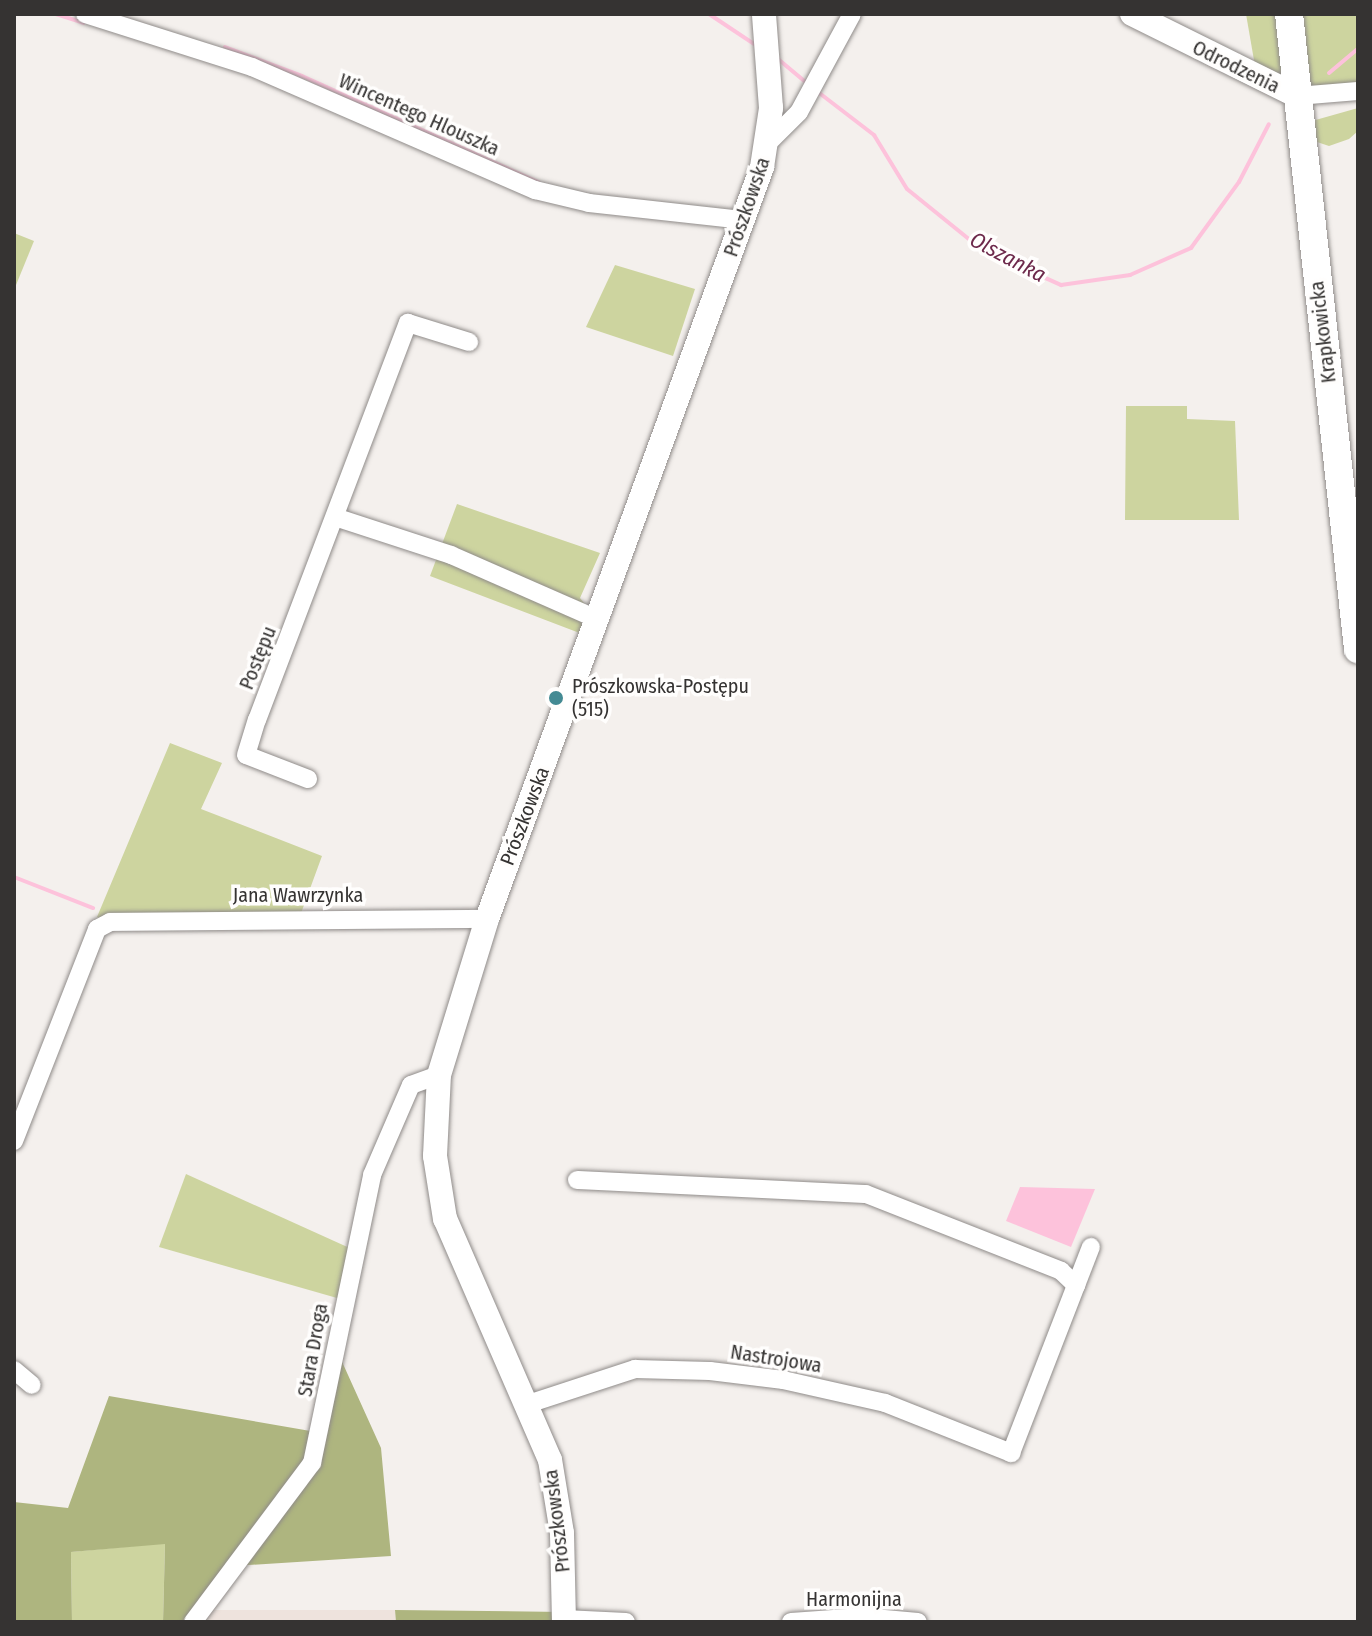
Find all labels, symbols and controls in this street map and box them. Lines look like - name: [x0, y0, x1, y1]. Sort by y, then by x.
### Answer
- street label: Odrodzenia: [1189, 36, 1283, 98]
- street label: Wincentego Hlouszka: [335, 69, 503, 161]
- street label: Prószkowska: [719, 154, 775, 260]
- water label: Olszanka: [965, 226, 1051, 288]
- street label: Krapkowicka: [1305, 280, 1341, 384]
- street label: Postępu: [234, 623, 282, 693]
- place label: Prószkowska-Postępu (515): [572, 674, 749, 721]
- marker: Prószkowska-Postępu (515): [547, 689, 565, 707]
- street label: Prószkowska: [495, 763, 555, 869]
- street label: Jana Wawrzynka: [233, 883, 363, 907]
- street label: Stara Droga: [293, 1301, 333, 1399]
- street label: Nastrojowa: [729, 1340, 823, 1378]
- street label: Prószkowska: [539, 1468, 575, 1574]
- street label: Harmonijna: [806, 1587, 902, 1611]

